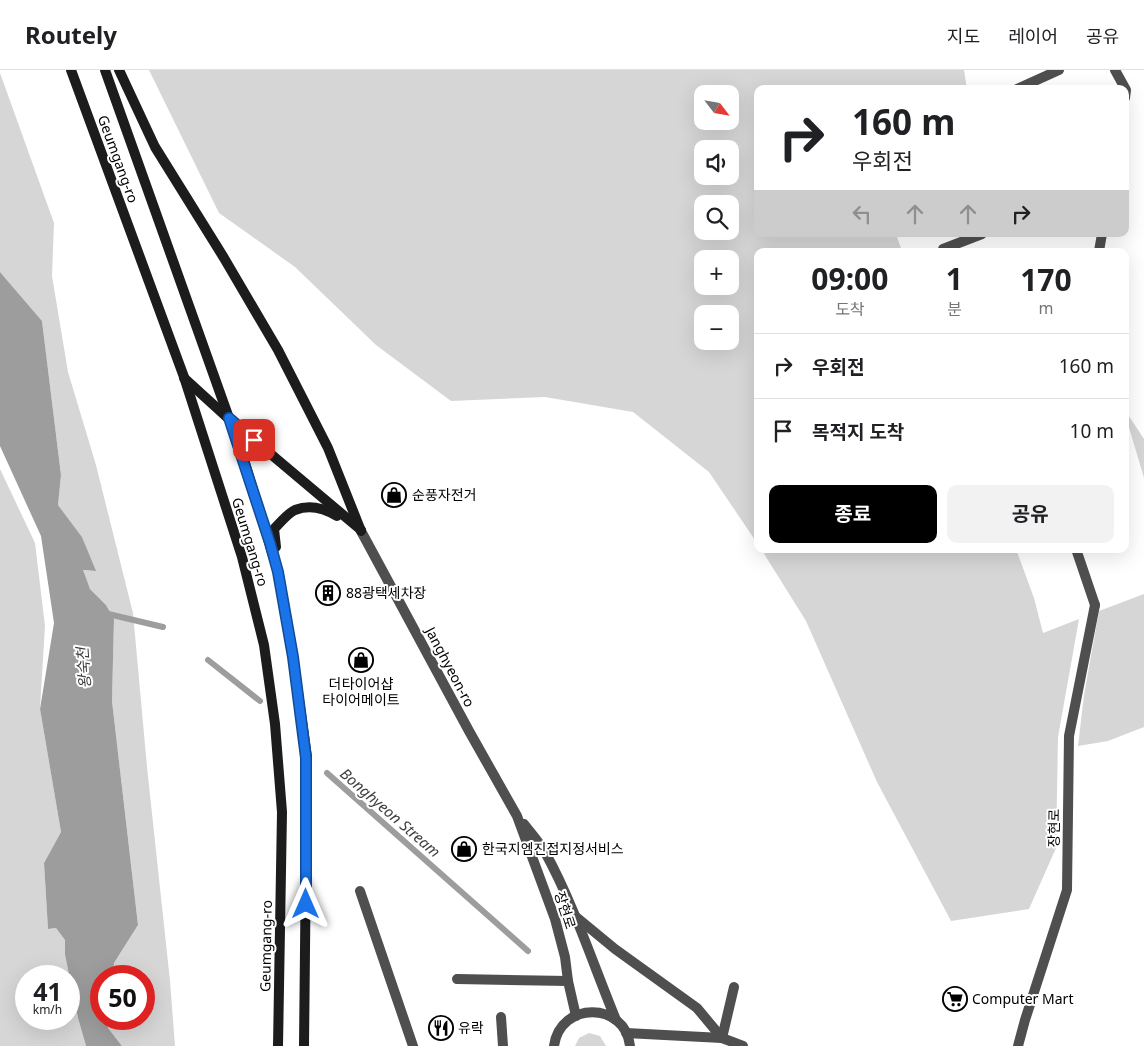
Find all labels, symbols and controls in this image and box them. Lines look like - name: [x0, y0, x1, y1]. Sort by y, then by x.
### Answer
- text: Routely: [25, 18, 117, 51]
- text: 지도: [947, 24, 980, 48]
- text: 레이어: [1008, 24, 1058, 48]
- text: 공유: [1086, 24, 1119, 48]
- north arrow: [694, 85, 739, 130]
- map controls: [694, 85, 739, 350]
- text: 160 m: [852, 98, 955, 145]
- icon: right: [769, 105, 834, 170]
- street label: Geumgang-ro: [94, 112, 143, 205]
- button: sound: [694, 140, 739, 185]
- text: 우회전: [852, 145, 913, 175]
- button: search: [694, 195, 739, 240]
- icon: left: [848, 200, 876, 228]
- icon: ahead: [901, 200, 929, 228]
- icon: ahead: [954, 200, 982, 228]
- icon: right: [1007, 200, 1035, 228]
- button: +: [694, 250, 739, 295]
- text: 09:00: [811, 258, 888, 299]
- text: 1: [946, 258, 963, 299]
- text: 170: [1020, 259, 1072, 300]
- text: m: [1038, 297, 1053, 319]
- text: 도착: [835, 298, 865, 320]
- text: 분: [947, 298, 962, 320]
- button: −: [694, 305, 739, 350]
- icon: right: [769, 352, 797, 380]
- text: 160 m: [1059, 353, 1114, 379]
- text: 우회전: [812, 354, 864, 380]
- icon: arrive: [769, 417, 797, 445]
- text: 10 m: [1070, 418, 1114, 444]
- pin: [233, 419, 275, 461]
- text: 목적지 도착: [812, 419, 904, 445]
- icon: arrive: [240, 426, 268, 454]
- shop icon: 순풍자전거: [381, 482, 407, 508]
- place label: 순풍자전거: [412, 485, 476, 504]
- button: 종료: [769, 485, 937, 543]
- button: 공유: [947, 485, 1114, 543]
- street label: Geumgang-ro: [228, 495, 273, 589]
- building icon: 88광택세차장: [315, 580, 341, 606]
- place label: 88광택세차장: [346, 583, 427, 602]
- street label: Janghyeon-ro: [420, 622, 480, 710]
- water label: 왕숙천: [71, 645, 94, 689]
- shop icon: 더타이어샵 타이어메이트: [348, 647, 374, 673]
- place label: 더타이어샵 타이어메이트: [322, 674, 400, 709]
- water label: Bonghyeon Stream: [336, 763, 445, 861]
- street label: 장현로: [1044, 808, 1063, 847]
- shop icon: 한국지엠진접지정서비스: [451, 836, 477, 862]
- place label: 한국지엠진접지정서비스: [482, 839, 624, 858]
- position arrow: [279, 877, 331, 929]
- street label: 장현로: [550, 889, 581, 931]
- street label: Geumgang-ro: [255, 900, 276, 992]
- speed limit sign: 50: [90, 965, 155, 1030]
- text: 41: [33, 974, 62, 1008]
- supermarket icon: Computer Mart: [942, 986, 968, 1012]
- place label: Computer Mart: [972, 989, 1073, 1008]
- text: km/h: [33, 1001, 62, 1018]
- restaurant icon: 유락: [428, 1015, 454, 1041]
- place label: 유락: [458, 1018, 484, 1037]

